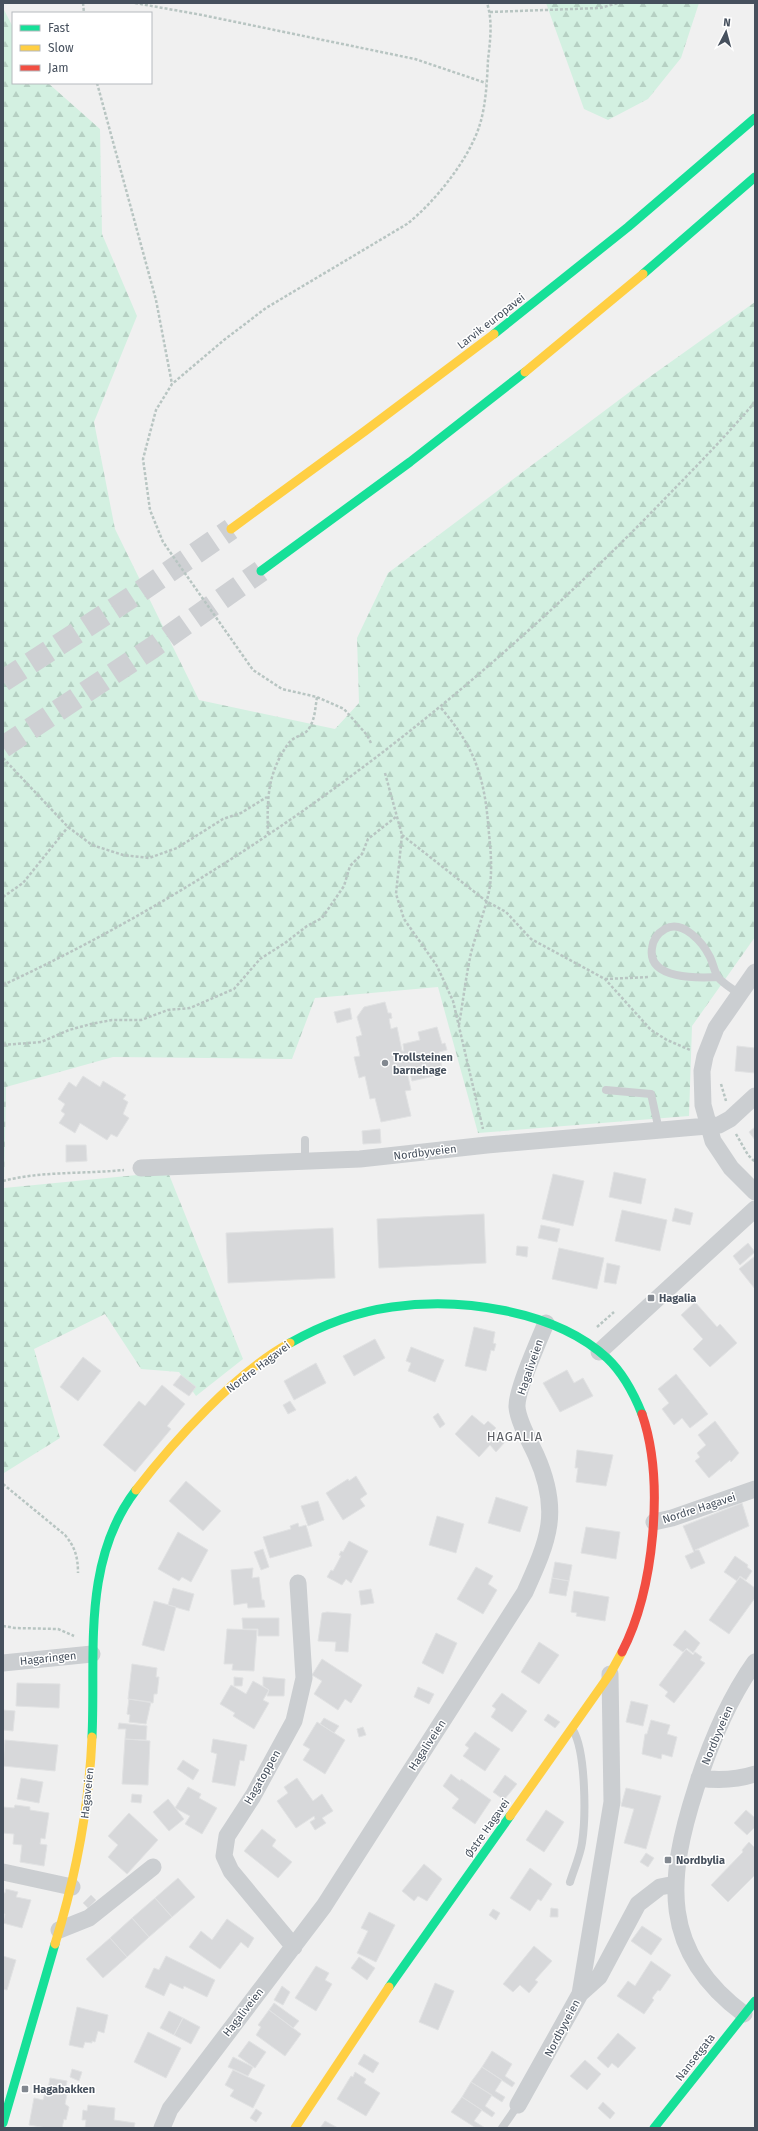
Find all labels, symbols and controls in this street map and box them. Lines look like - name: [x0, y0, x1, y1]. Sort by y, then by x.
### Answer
- legend: [12, 12, 152, 84]
- north arrow: [706, 12, 746, 52]
- text: N: [723, 16, 731, 29]
- text: Fast: [48, 21, 70, 35]
- text: Slow: [48, 41, 74, 55]
- text: Jam: [48, 61, 68, 75]
- street label: Larvik europavei: [455, 291, 528, 352]
- place label: Trollsteinen barnehage: [393, 1051, 453, 1077]
- marker: Trollsteinen barnehage: [380, 1058, 390, 1068]
- street label: Nordbyveien: [393, 1142, 457, 1163]
- place label: Hagalia: [659, 1292, 696, 1305]
- marker: Hagalia: [646, 1293, 656, 1303]
- street label: Hagaliveien: [515, 1338, 546, 1397]
- street label: Nordre Hagavei: [224, 1339, 293, 1396]
- district label: HAGALIA: [487, 1429, 543, 1444]
- street label: Nordre Hagavei: [661, 1490, 737, 1526]
- street label: Hagaringen: [19, 1649, 77, 1668]
- street label: Nordbyveien: [699, 1704, 736, 1767]
- street label: Hagaliveien: [406, 1717, 449, 1773]
- street label: Hagatoppen: [242, 1748, 283, 1807]
- street label: Hagaveien: [78, 1767, 97, 1819]
- street label: Østre Hagavei: [462, 1796, 512, 1860]
- place label: Nordbylia: [676, 1854, 725, 1867]
- marker: Nordbylia: [663, 1855, 673, 1865]
- street label: Hagaliveien: [220, 1985, 266, 2039]
- street label: Nordbyveien: [542, 1997, 583, 2059]
- street label: Nansetgata: [673, 2031, 718, 2083]
- place label: Hagabakken: [33, 2083, 95, 2096]
- marker: Hagabakken: [20, 2084, 30, 2094]

